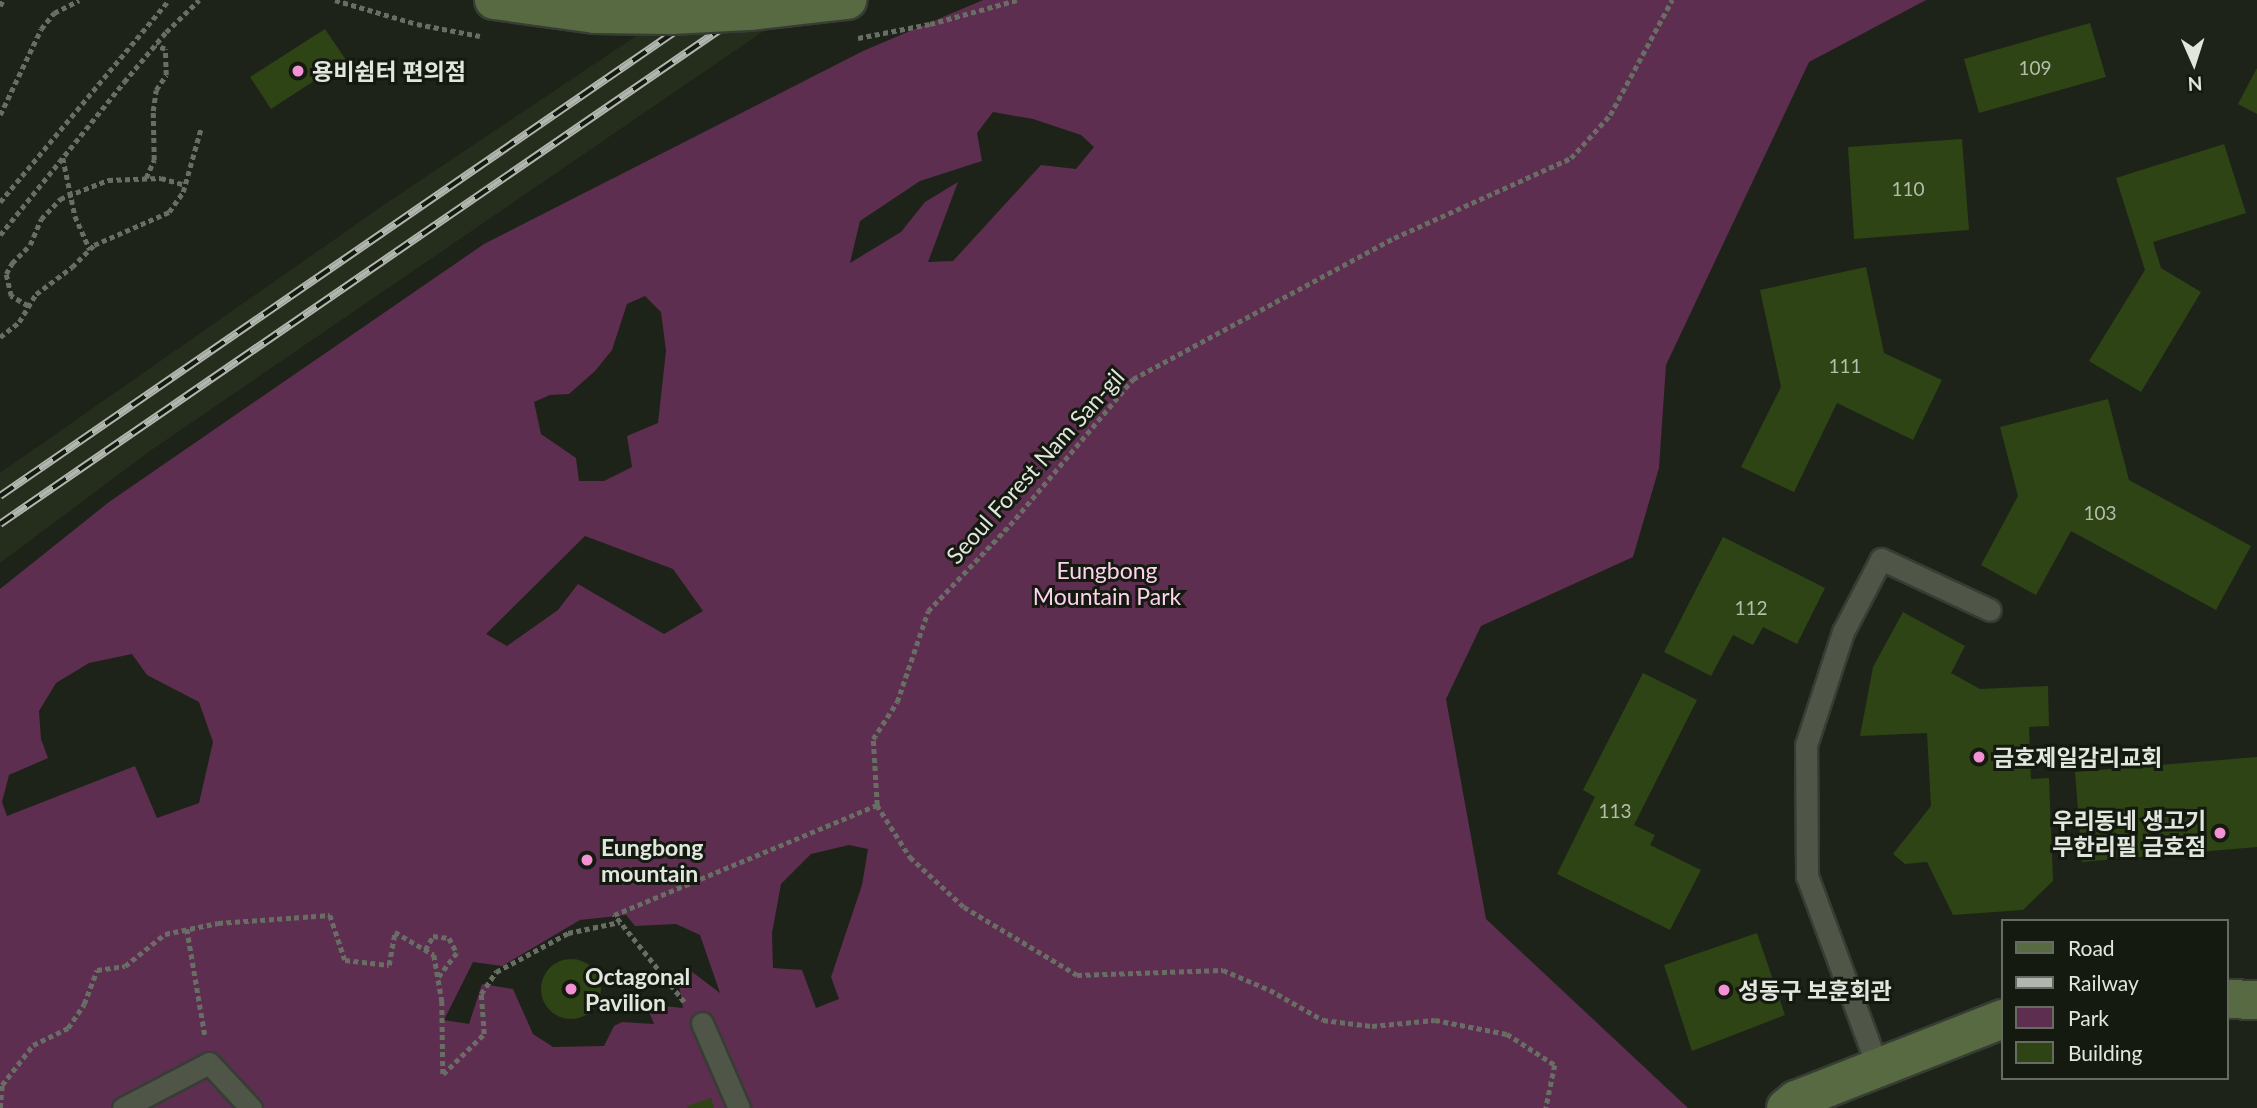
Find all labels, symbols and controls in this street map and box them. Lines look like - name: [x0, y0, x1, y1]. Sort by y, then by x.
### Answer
- north arrow: [2159, 28, 2229, 98]
- place label: 용비쉼터 편의점: [312, 57, 466, 85]
- house number: 109: [2018, 57, 2052, 79]
- marker: 용비쉼터 편의점: [290, 63, 306, 79]
- text: N: [2187, 73, 2203, 96]
- house number: 110: [1891, 178, 1925, 200]
- house number: 111: [1828, 355, 1862, 377]
- street label: Seoul Forest Nam San-gil: [940, 363, 1130, 569]
- house number: 103: [2083, 502, 2117, 524]
- park label: Eungbong Mountain Park: [1033, 556, 1181, 610]
- house number: 112: [1734, 597, 1768, 619]
- place label: 금호제일감리교회: [1993, 743, 2162, 771]
- marker: 금호제일감리교회: [1971, 749, 1987, 765]
- house number: 113: [1598, 800, 1632, 822]
- place label: 우리동네 생고기 무한리필 금호점: [2052, 806, 2206, 860]
- marker: 우리동네 생고기 무한리필 금호점: [2212, 825, 2228, 841]
- place label: Eungbong mountain: [601, 833, 703, 887]
- marker: Eungbong mountain: [579, 852, 595, 868]
- legend: [2002, 919, 2229, 1080]
- text: Road: [2068, 935, 2115, 960]
- place label: Octagonal Pavilion: [585, 962, 690, 1016]
- text: Railway: [2068, 970, 2139, 995]
- place label: 성동구 보훈회관: [1738, 976, 1892, 1004]
- marker: Octagonal Pavilion: [563, 981, 579, 997]
- marker: 성동구 보훈회관: [1716, 982, 1732, 998]
- text: Park: [2068, 1005, 2109, 1030]
- text: Building: [2068, 1040, 2143, 1065]

